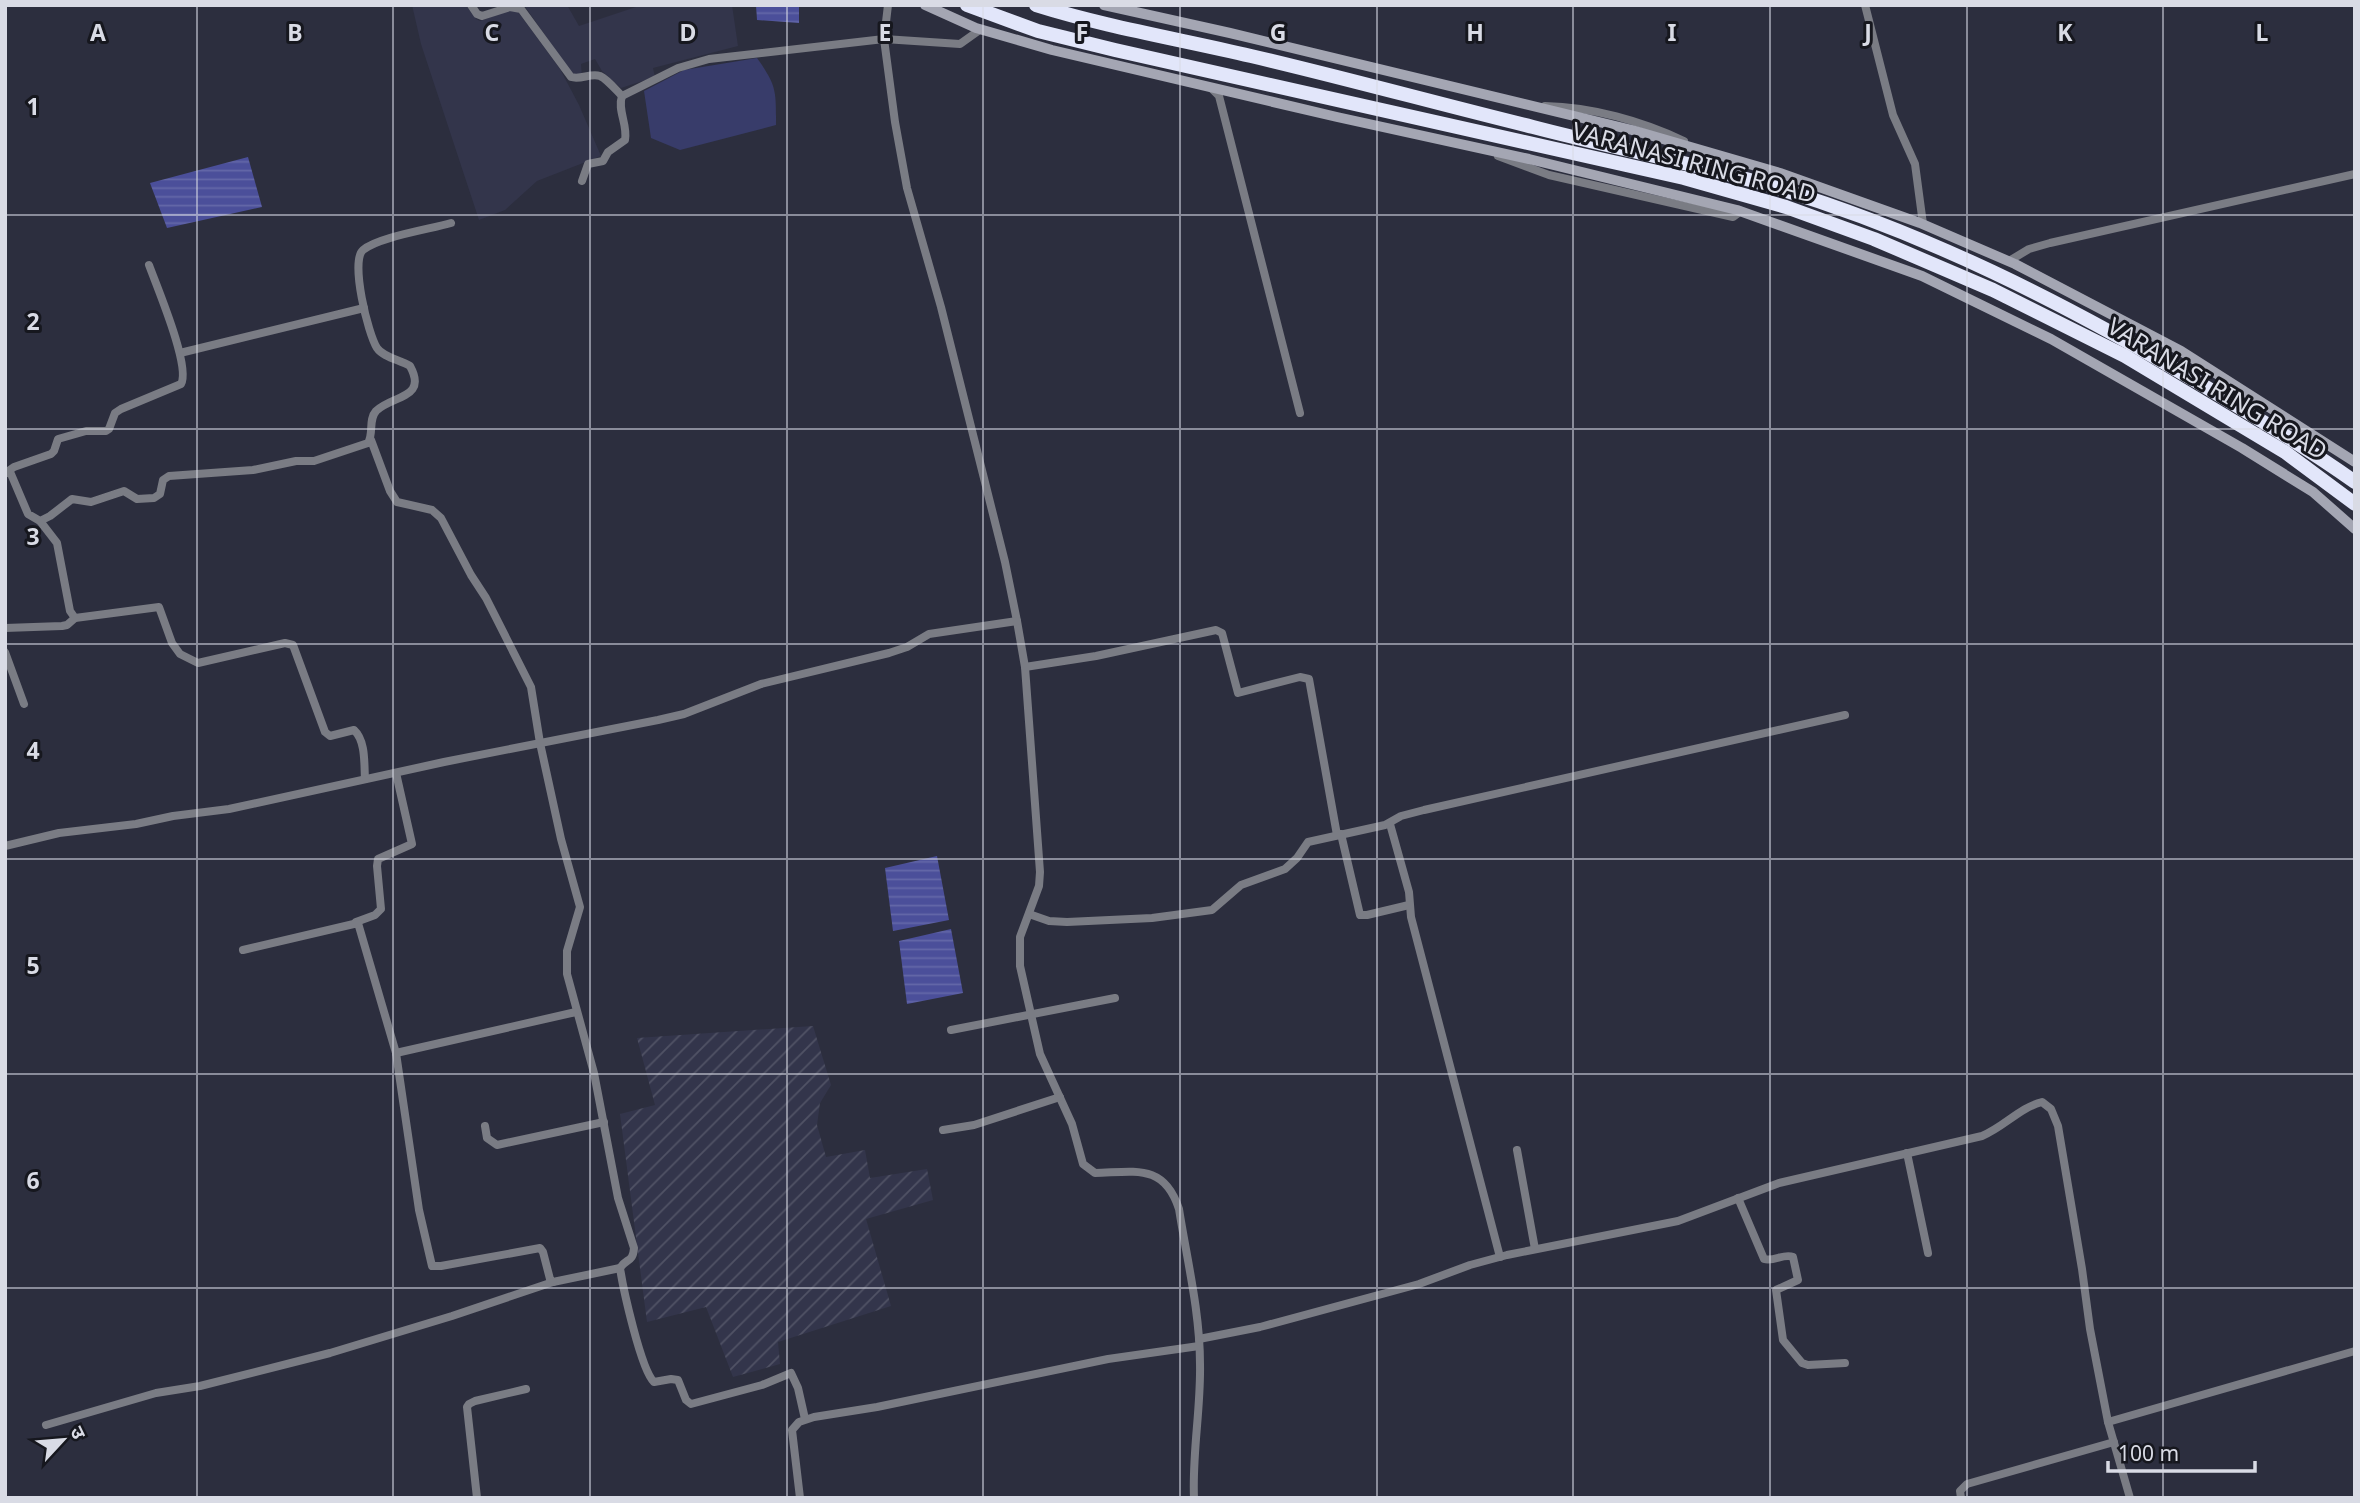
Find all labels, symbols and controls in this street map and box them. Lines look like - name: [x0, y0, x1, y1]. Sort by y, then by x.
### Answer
- text: A: [90, 16, 106, 48]
- text: B: [287, 16, 303, 48]
- text: C: [485, 16, 500, 48]
- text: D: [680, 16, 696, 48]
- text: E: [879, 16, 891, 48]
- text: F: [1076, 16, 1088, 48]
- text: G: [1270, 16, 1286, 48]
- text: H: [1466, 16, 1484, 48]
- text: I: [1668, 16, 1677, 48]
- text: J: [1862, 16, 1872, 48]
- text: K: [2057, 16, 2073, 48]
- text: L: [2256, 16, 2269, 48]
- text: 1: [26, 90, 40, 122]
- street label: VARANASI RING ROAD: [1569, 113, 1820, 210]
- text: 2: [26, 305, 40, 337]
- street label: VARANASI RING ROAD: [2102, 309, 2334, 467]
- text: 3: [26, 520, 40, 552]
- text: 4: [26, 734, 40, 766]
- text: 5: [26, 949, 40, 981]
- text: 6: [26, 1164, 40, 1196]
- north arrow: [28, 1405, 98, 1475]
- text: उ: [64, 1422, 93, 1444]
- scale bar: [2108, 1430, 2255, 1474]
- text: 100 m: [2118, 1439, 2179, 1467]

